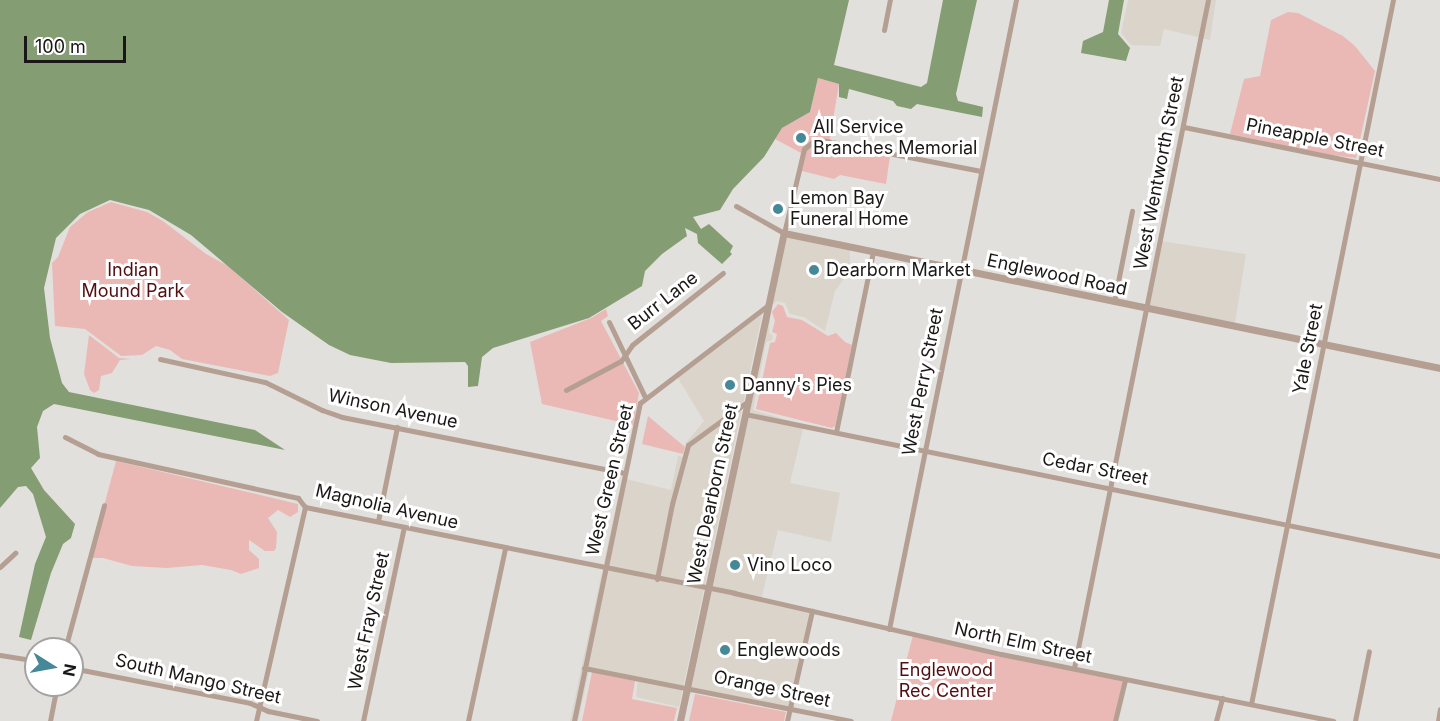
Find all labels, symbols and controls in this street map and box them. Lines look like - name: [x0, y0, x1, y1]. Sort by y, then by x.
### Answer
- scale bar: [27, 24, 129, 62]
- text: 100 m: [35, 36, 86, 57]
- street label: West Wentworth Street: [1130, 74, 1188, 272]
- street label: Pineapple Street: [1244, 114, 1386, 162]
- place label: All Service Branches Memorial: [813, 117, 977, 160]
- marker: All Service Branches Memorial: [794, 131, 808, 145]
- place label: Lemon Bay Funeral Home: [790, 188, 909, 230]
- marker: Lemon Bay Funeral Home: [771, 202, 785, 216]
- street label: Englewood Road: [985, 250, 1129, 300]
- place label: Dearborn Market: [826, 259, 971, 281]
- park label: Indian Mound Park: [82, 260, 184, 302]
- marker: Dearborn Market: [807, 263, 821, 277]
- street label: Burr Lane: [624, 267, 702, 335]
- street label: Yale Street: [1289, 302, 1327, 396]
- street label: West Perry Street: [898, 306, 948, 458]
- place label: Danny's Pies: [742, 374, 852, 396]
- marker: Danny's Pies: [723, 378, 737, 392]
- street label: Winson Avenue: [326, 385, 460, 433]
- street label: West Green Street: [582, 402, 638, 558]
- street label: West Dearborn Street: [683, 402, 743, 586]
- street label: Cedar Street: [1040, 448, 1150, 490]
- street label: Magnolia Avenue: [313, 480, 461, 534]
- street label: West Fray Street: [344, 550, 394, 692]
- place label: Vino Loco: [747, 554, 832, 576]
- marker: Vino Loco: [728, 558, 742, 572]
- street label: North Elm Street: [952, 618, 1094, 668]
- north arrow: [24, 637, 84, 697]
- place label: Englewoods: [737, 639, 841, 661]
- marker: Englewoods: [718, 643, 732, 657]
- street label: South Mango Street: [113, 649, 283, 709]
- park label: Englewood Rec Center: [899, 660, 993, 702]
- text: N: [59, 662, 81, 678]
- street label: Orange Street: [712, 666, 832, 712]

